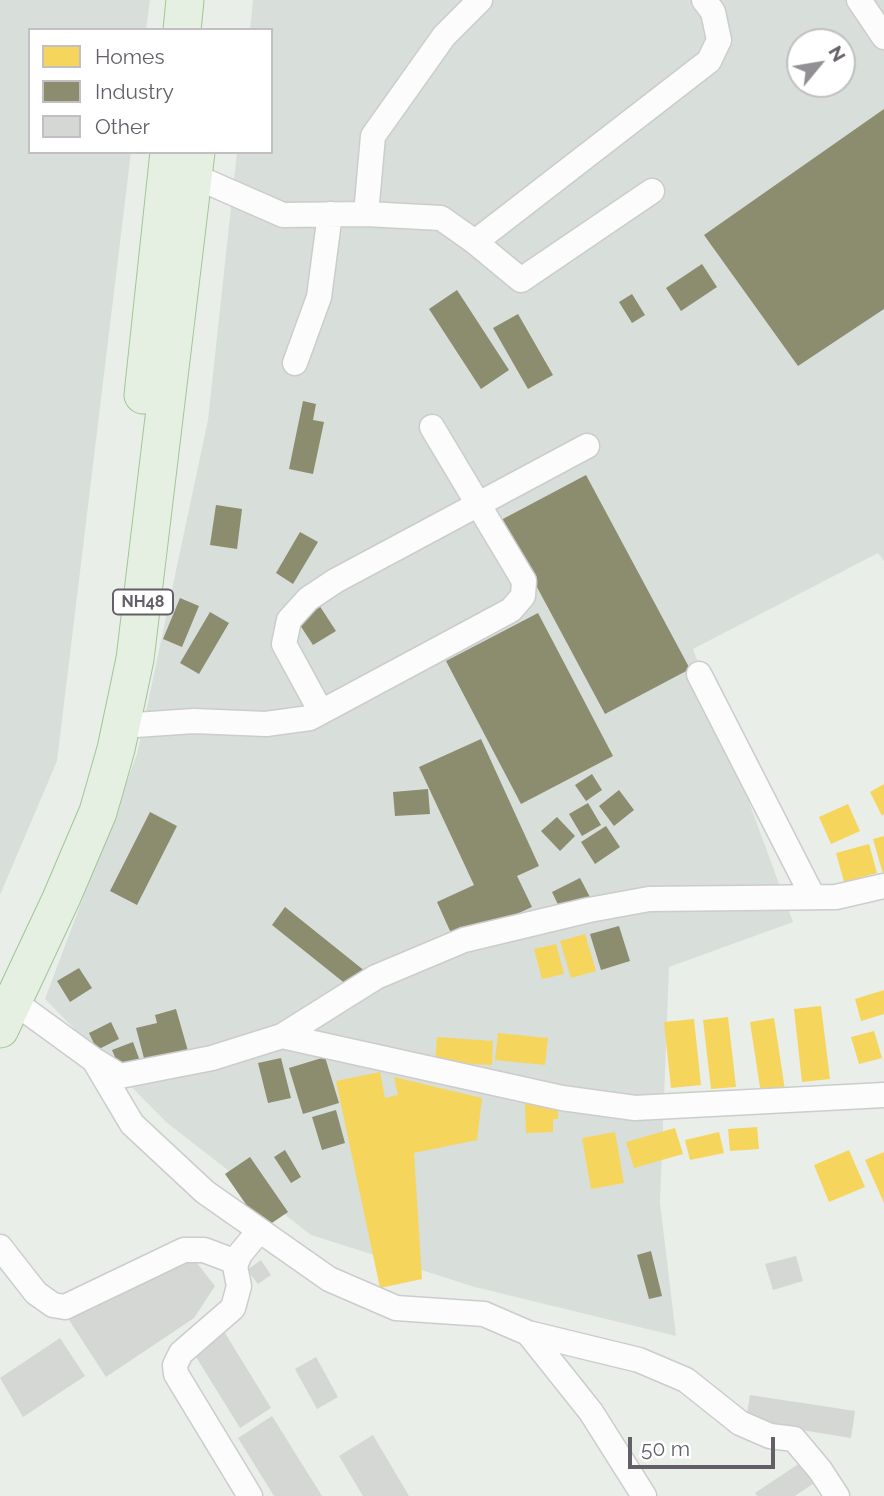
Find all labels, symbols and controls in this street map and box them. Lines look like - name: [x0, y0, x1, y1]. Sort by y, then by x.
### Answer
- legend: [28, 28, 273, 154]
- north arrow: [786, 28, 856, 98]
- text: N: [824, 42, 851, 65]
- text: Homes: [95, 44, 165, 69]
- text: Industry: [95, 79, 174, 104]
- text: Other: [95, 114, 150, 139]
- road number: NH48: [113, 590, 173, 614]
- scale bar: [632, 1422, 779, 1466]
- text: 50 m: [641, 1436, 690, 1461]

